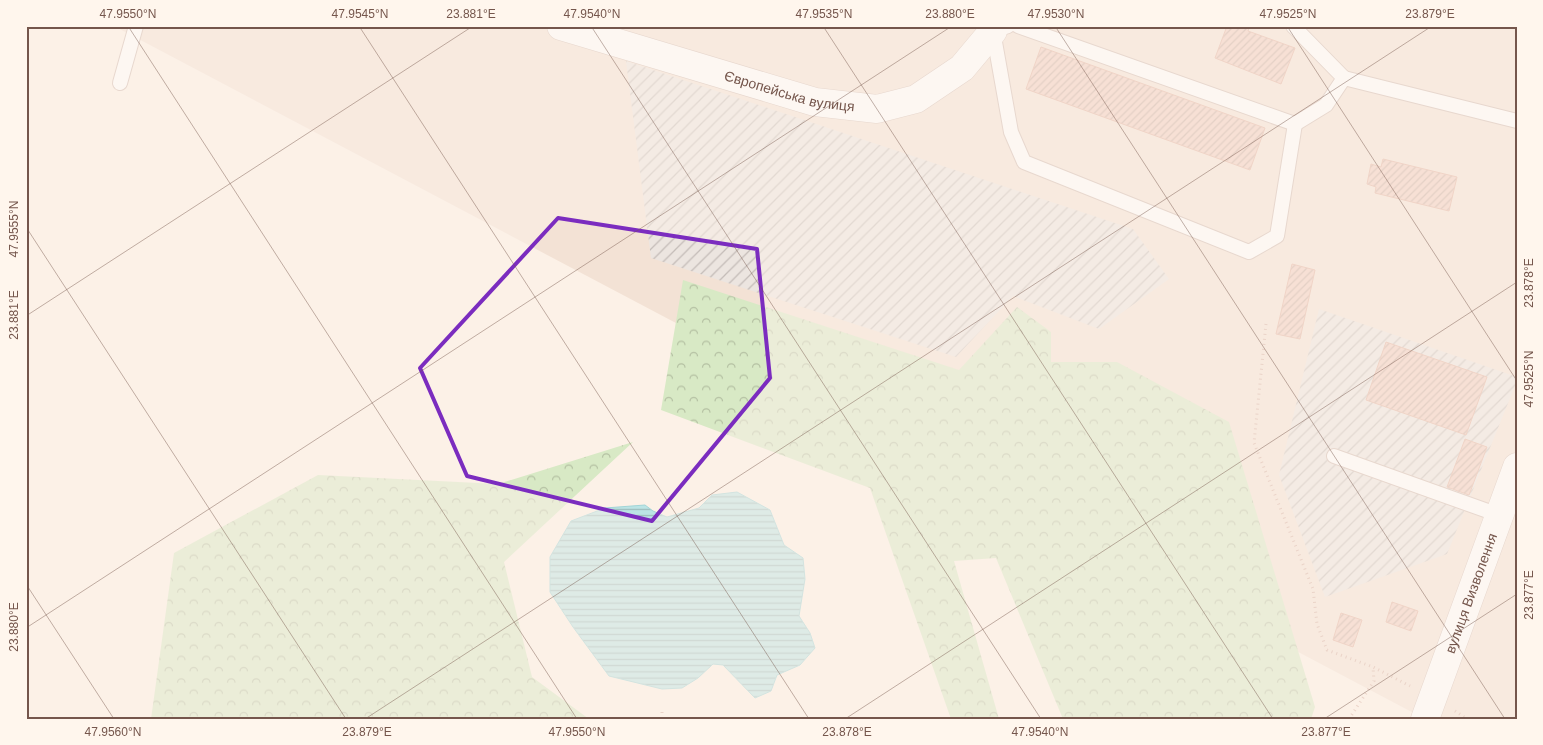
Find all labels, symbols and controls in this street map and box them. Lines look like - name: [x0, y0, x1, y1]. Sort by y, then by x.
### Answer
- text: 47.9550°N: [100, 7, 156, 21]
- text: 47.9545°N: [332, 7, 388, 21]
- text: 23.881°E: [446, 7, 496, 21]
- text: 47.9540°N: [564, 7, 620, 21]
- text: 47.9535°N: [796, 7, 852, 21]
- text: 23.880°E: [925, 7, 975, 21]
- text: 47.9530°N: [1028, 7, 1084, 21]
- text: 47.9525°N: [1260, 7, 1316, 21]
- text: 23.879°E: [1405, 7, 1455, 21]
- street label: Європейська вулиця: [722, 67, 856, 114]
- text: 47.9555°N: [7, 201, 21, 257]
- text: 23.878°E: [1522, 258, 1536, 308]
- text: 23.881°E: [7, 290, 21, 340]
- text: 47.9525°N: [1522, 351, 1536, 407]
- street label: вулиця Визволення: [1442, 531, 1500, 655]
- text: 23.877°E: [1522, 570, 1536, 620]
- text: 23.880°E: [7, 602, 21, 652]
- text: 47.9560°N: [85, 725, 141, 739]
- text: 23.879°E: [342, 725, 392, 739]
- text: 47.9550°N: [549, 725, 605, 739]
- text: 23.878°E: [822, 725, 872, 739]
- text: 47.9540°N: [1012, 725, 1068, 739]
- text: 23.877°E: [1301, 725, 1351, 739]

